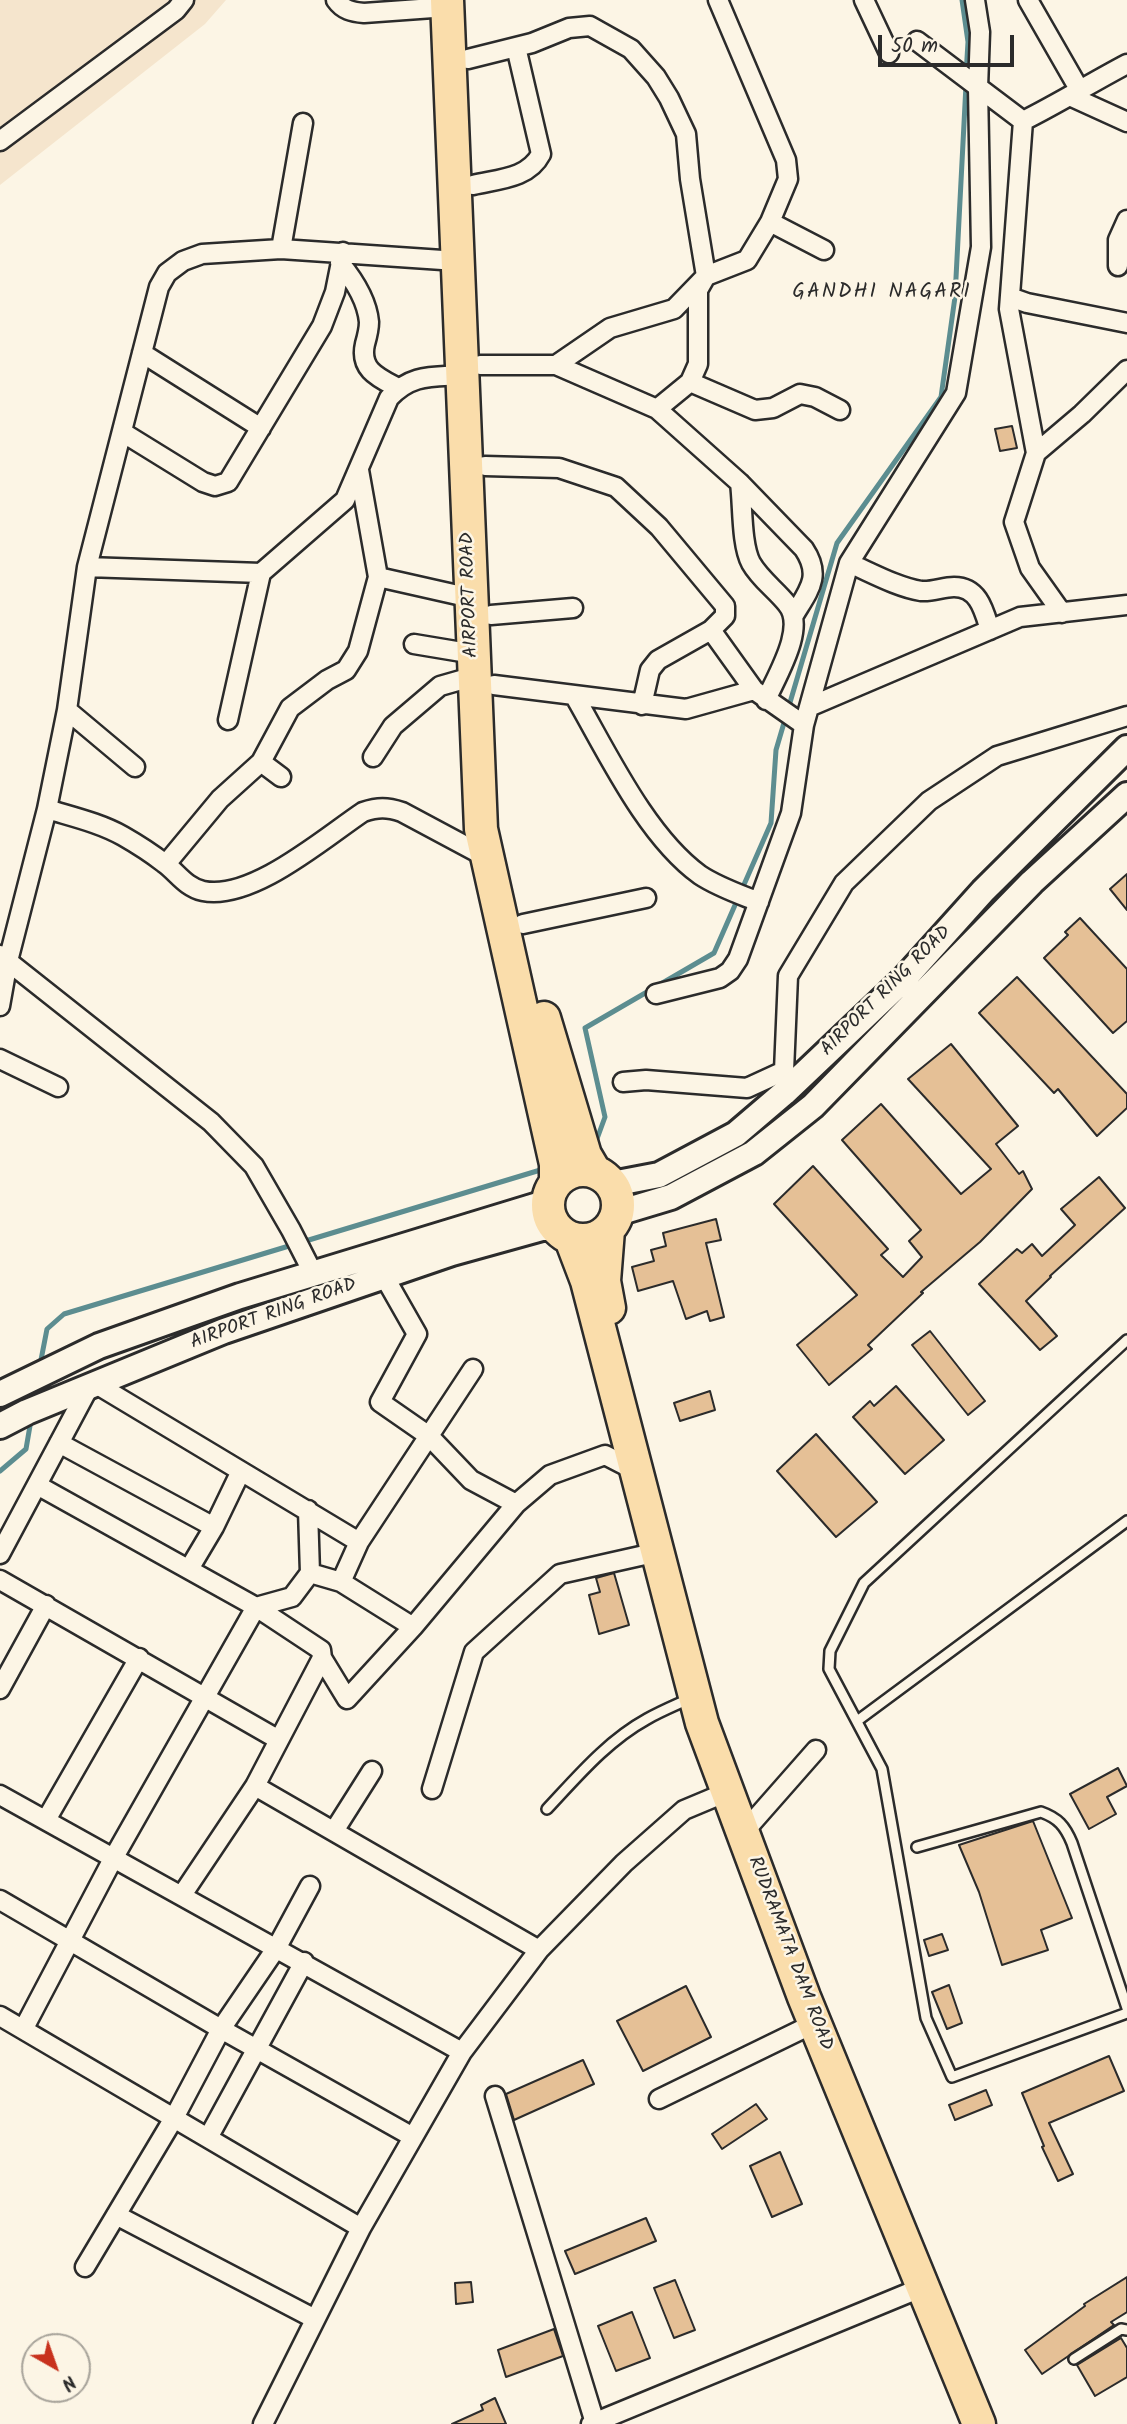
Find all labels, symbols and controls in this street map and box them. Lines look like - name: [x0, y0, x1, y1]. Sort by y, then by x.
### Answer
- scale bar: [882, 21, 1018, 65]
- text: 50 m: [891, 30, 938, 63]
- district label: GANDHI NAGARI: [794, 280, 970, 306]
- street label: AIRPORT ROAD: [457, 532, 485, 658]
- street label: AIRPORT RING ROAD: [817, 922, 957, 1062]
- street label: AIRPORT RING ROAD: [188, 1274, 360, 1356]
- street label: RUDRAMATA DAM ROAD: [741, 1854, 837, 2054]
- north arrow: [21, 2333, 91, 2403]
- text: N: [54, 2367, 82, 2398]

